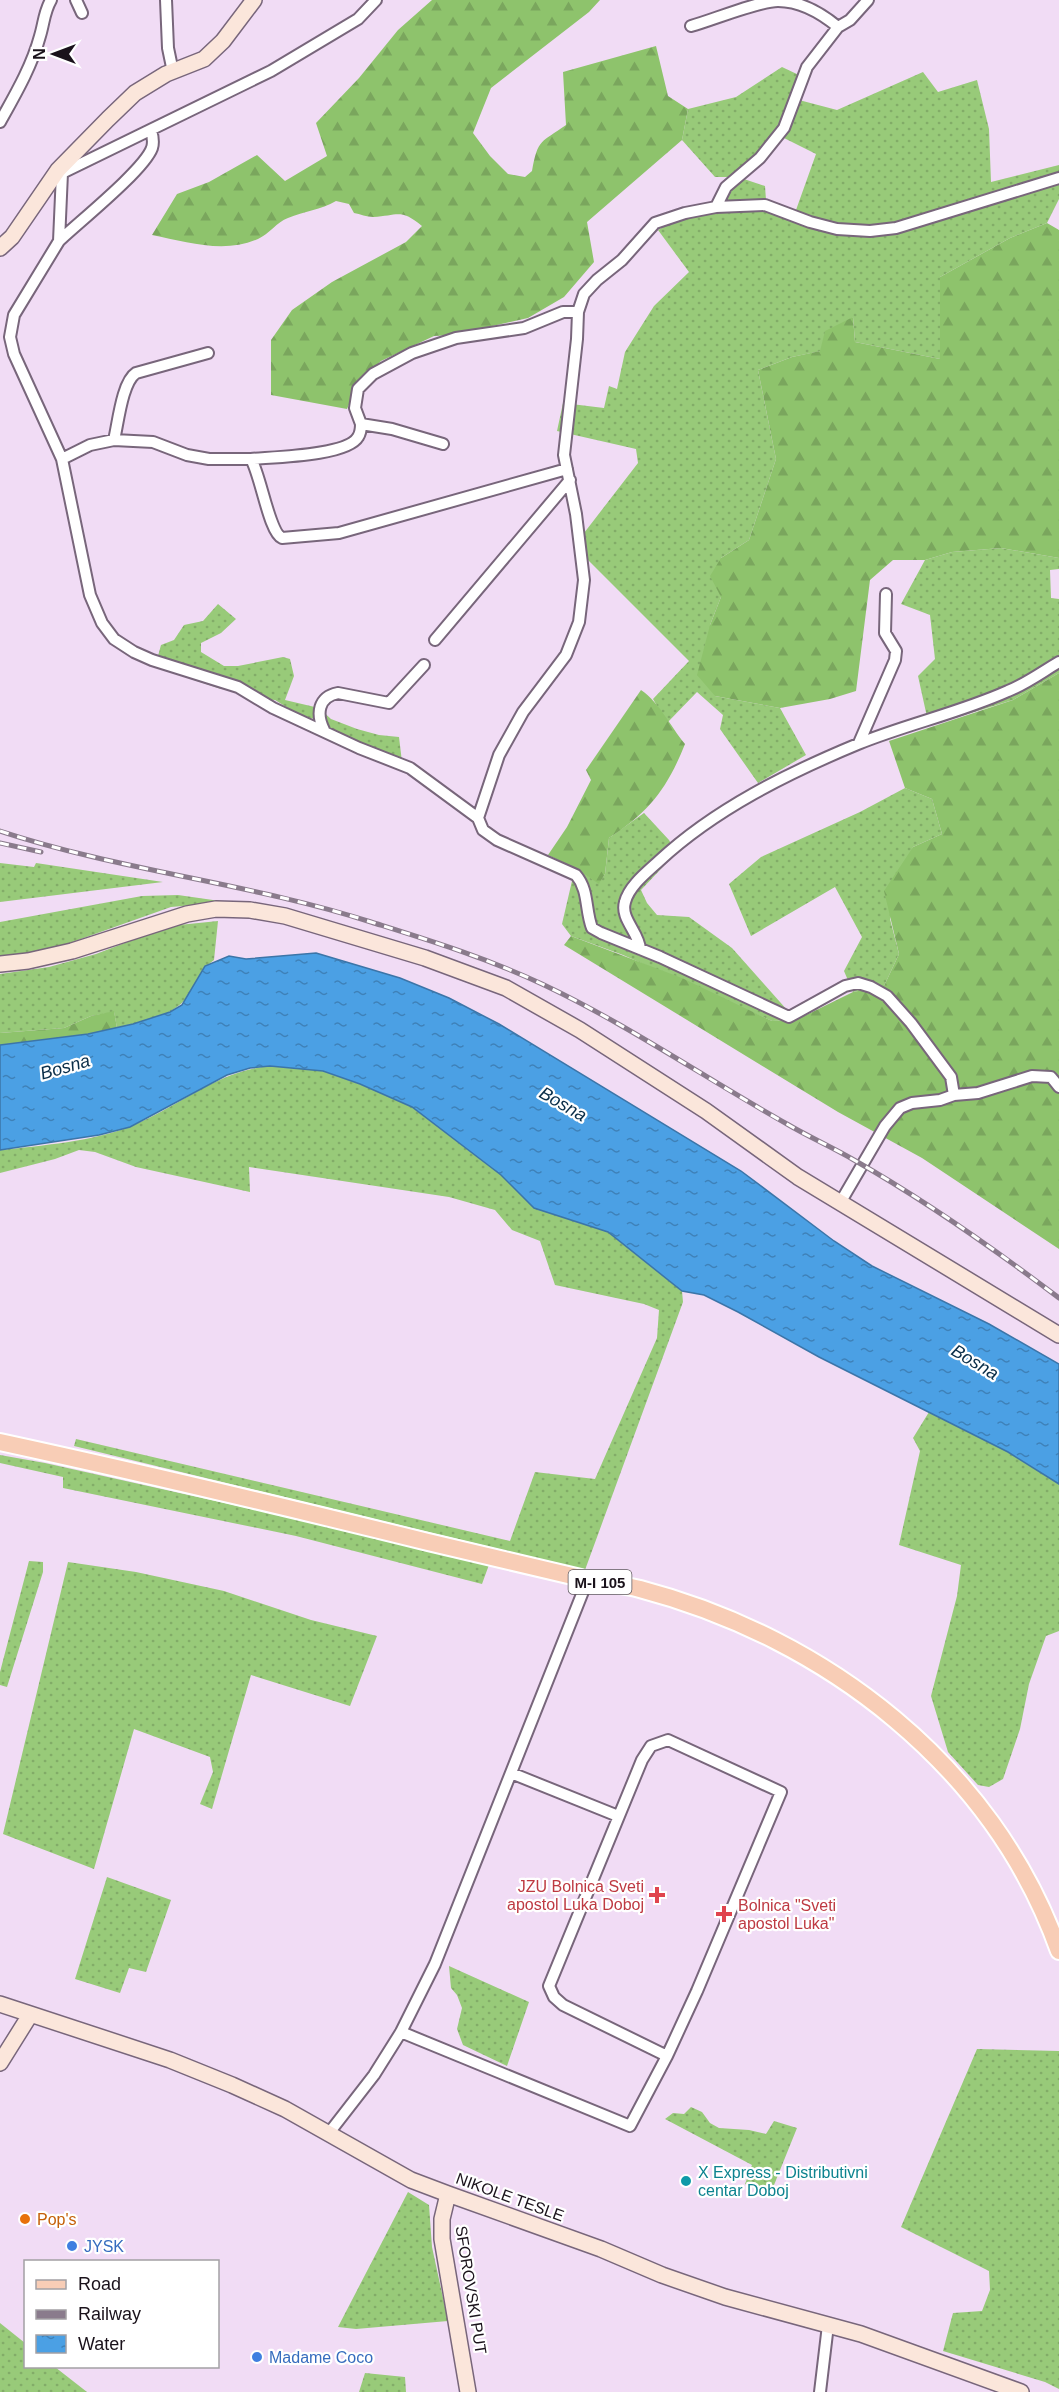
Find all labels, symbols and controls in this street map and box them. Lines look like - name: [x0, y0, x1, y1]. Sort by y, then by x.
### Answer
- north arrow: [24, 24, 84, 84]
- text: N: [31, 48, 48, 60]
- water label: Bosna: [38, 1050, 92, 1084]
- water label: Bosna: [536, 1083, 590, 1125]
- water label: Bosna: [948, 1340, 1002, 1384]
- road number: M-I 105: [568, 1570, 632, 1594]
- place label: JZU Bolnica Sveti apostol Luka Doboj: [507, 1878, 644, 1913]
- marker: JZU Bolnica Sveti apostol Luka Doboj: [648, 1886, 666, 1904]
- place label: Bolnica "Sveti apostol Luka": [738, 1897, 836, 1932]
- marker: Bolnica "Sveti apostol Luka": [715, 1905, 733, 1923]
- place label: X Express - Distributivni centar Doboj: [698, 2164, 868, 2199]
- street label: NIKOLE TESLE: [454, 2170, 566, 2224]
- marker: X Express - Distributivni centar Doboj: [679, 2174, 693, 2188]
- place label: Pop's: [37, 2211, 77, 2228]
- marker: Pop's: [18, 2212, 32, 2226]
- street label: SFOROVSKI PUT: [452, 2225, 490, 2356]
- place label: JYSK: [84, 2238, 124, 2255]
- marker: JYSK: [65, 2239, 79, 2253]
- legend: [24, 2260, 219, 2368]
- text: Road: [78, 2274, 121, 2294]
- text: Railway: [78, 2304, 141, 2324]
- text: Water: [78, 2334, 125, 2354]
- place label: Madame Coco: [269, 2349, 373, 2366]
- marker: Madame Coco: [250, 2350, 264, 2364]

